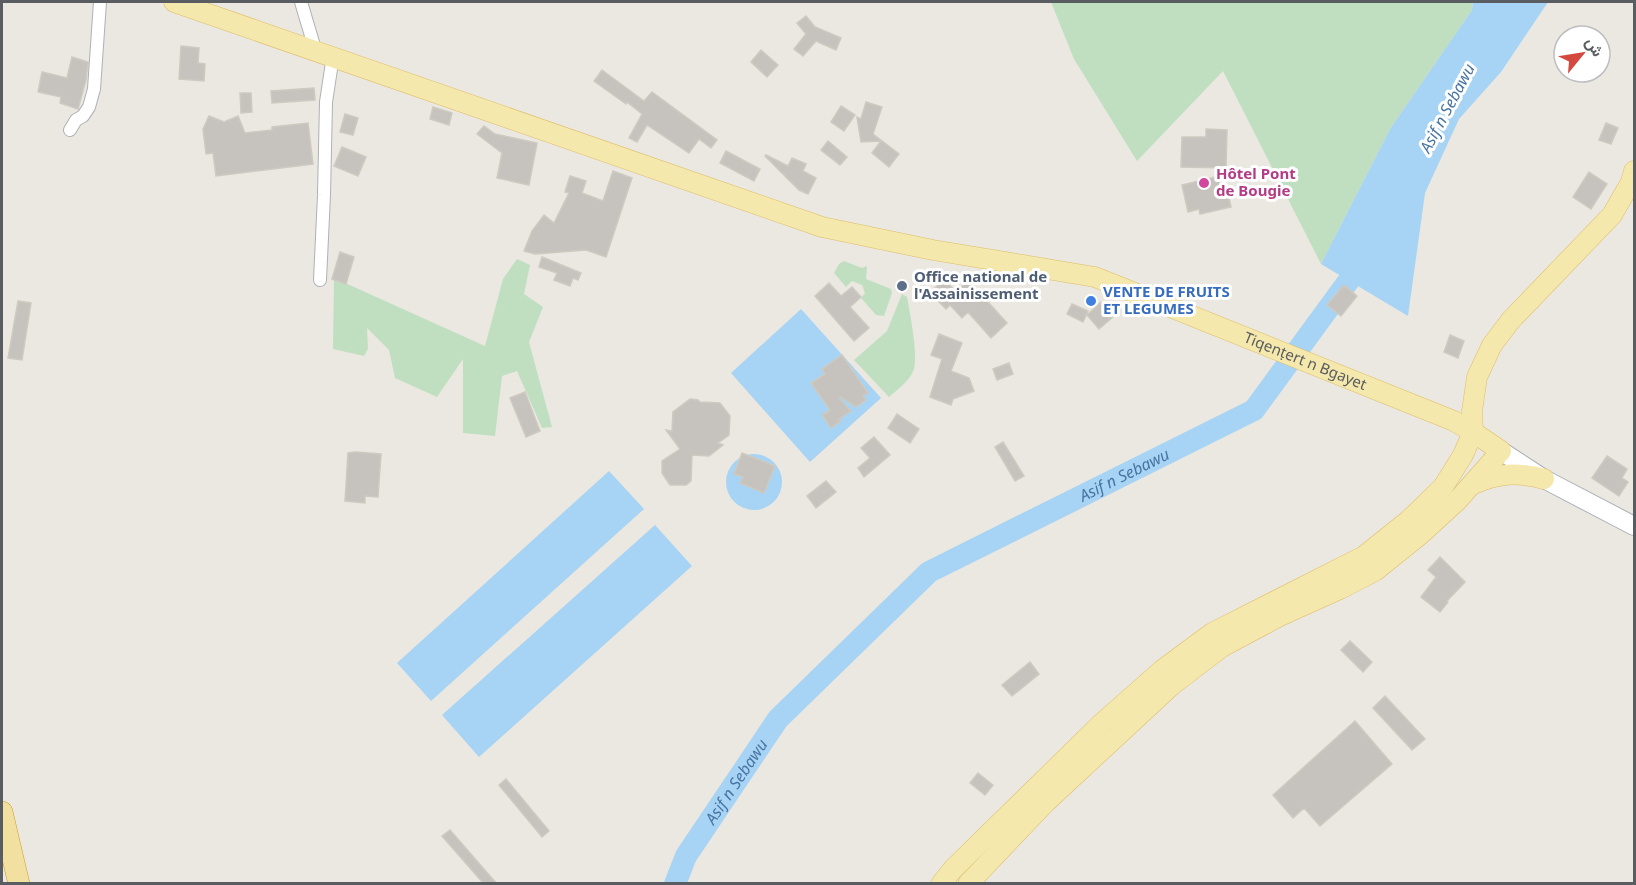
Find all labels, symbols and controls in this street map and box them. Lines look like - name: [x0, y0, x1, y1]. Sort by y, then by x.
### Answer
- north arrow: [1552, 24, 1612, 84]
- text: ش: [1581, 33, 1609, 60]
- water label: Asif n Sebawu: [1414, 60, 1480, 157]
- place label: Hôtel Pont de Bougie: [1216, 163, 1296, 200]
- marker: Hôtel Pont de Bougie: [1197, 176, 1211, 190]
- place label: Office national de l'Assainissement: [914, 266, 1047, 303]
- marker: Office national de l'Assainissement: [895, 279, 909, 293]
- place label: VENTE DE FRUITS ET LEGUMES: [1103, 281, 1230, 318]
- marker: VENTE DE FRUITS ET LEGUMES: [1084, 294, 1098, 308]
- street label: Tiqenṭert n Bgayet: [1241, 327, 1371, 394]
- water label: Asif n Sebawu: [1075, 443, 1173, 507]
- water label: Asif n Sebawu: [699, 735, 773, 829]

